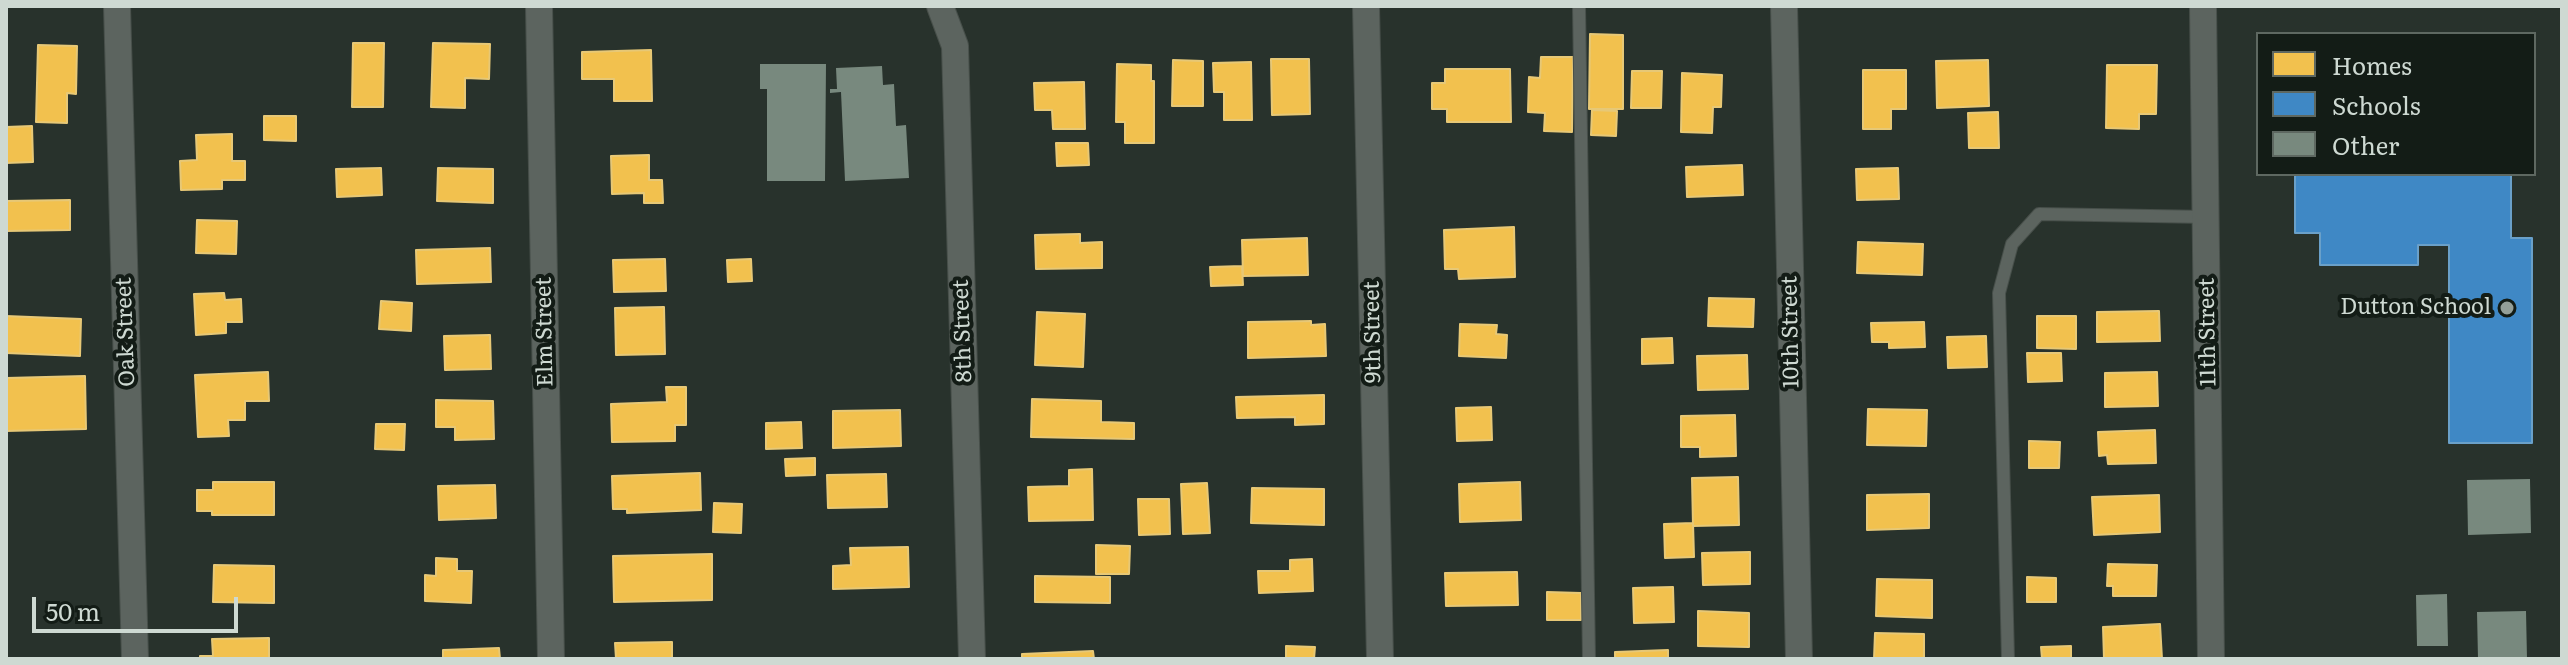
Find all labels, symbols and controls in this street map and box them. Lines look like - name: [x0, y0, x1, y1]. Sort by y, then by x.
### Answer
- legend: [2256, 32, 2536, 176]
- text: Homes: [2332, 47, 2412, 82]
- text: Schools: [2332, 87, 2421, 122]
- text: Other: [2332, 127, 2399, 162]
- street label: 10th Street: [1777, 276, 1805, 388]
- street label: Oak Street: [111, 277, 141, 387]
- street label: Elm Street: [531, 277, 559, 387]
- street label: 11th Street: [2194, 277, 2222, 387]
- street label: 8th Street: [948, 279, 978, 383]
- street label: 9th Street: [1359, 281, 1387, 383]
- place label: Dutton School: [2340, 295, 2491, 321]
- marker: Dutton School: [2498, 299, 2516, 317]
- scale bar: [36, 581, 242, 631]
- text: 50 m: [46, 593, 100, 628]

